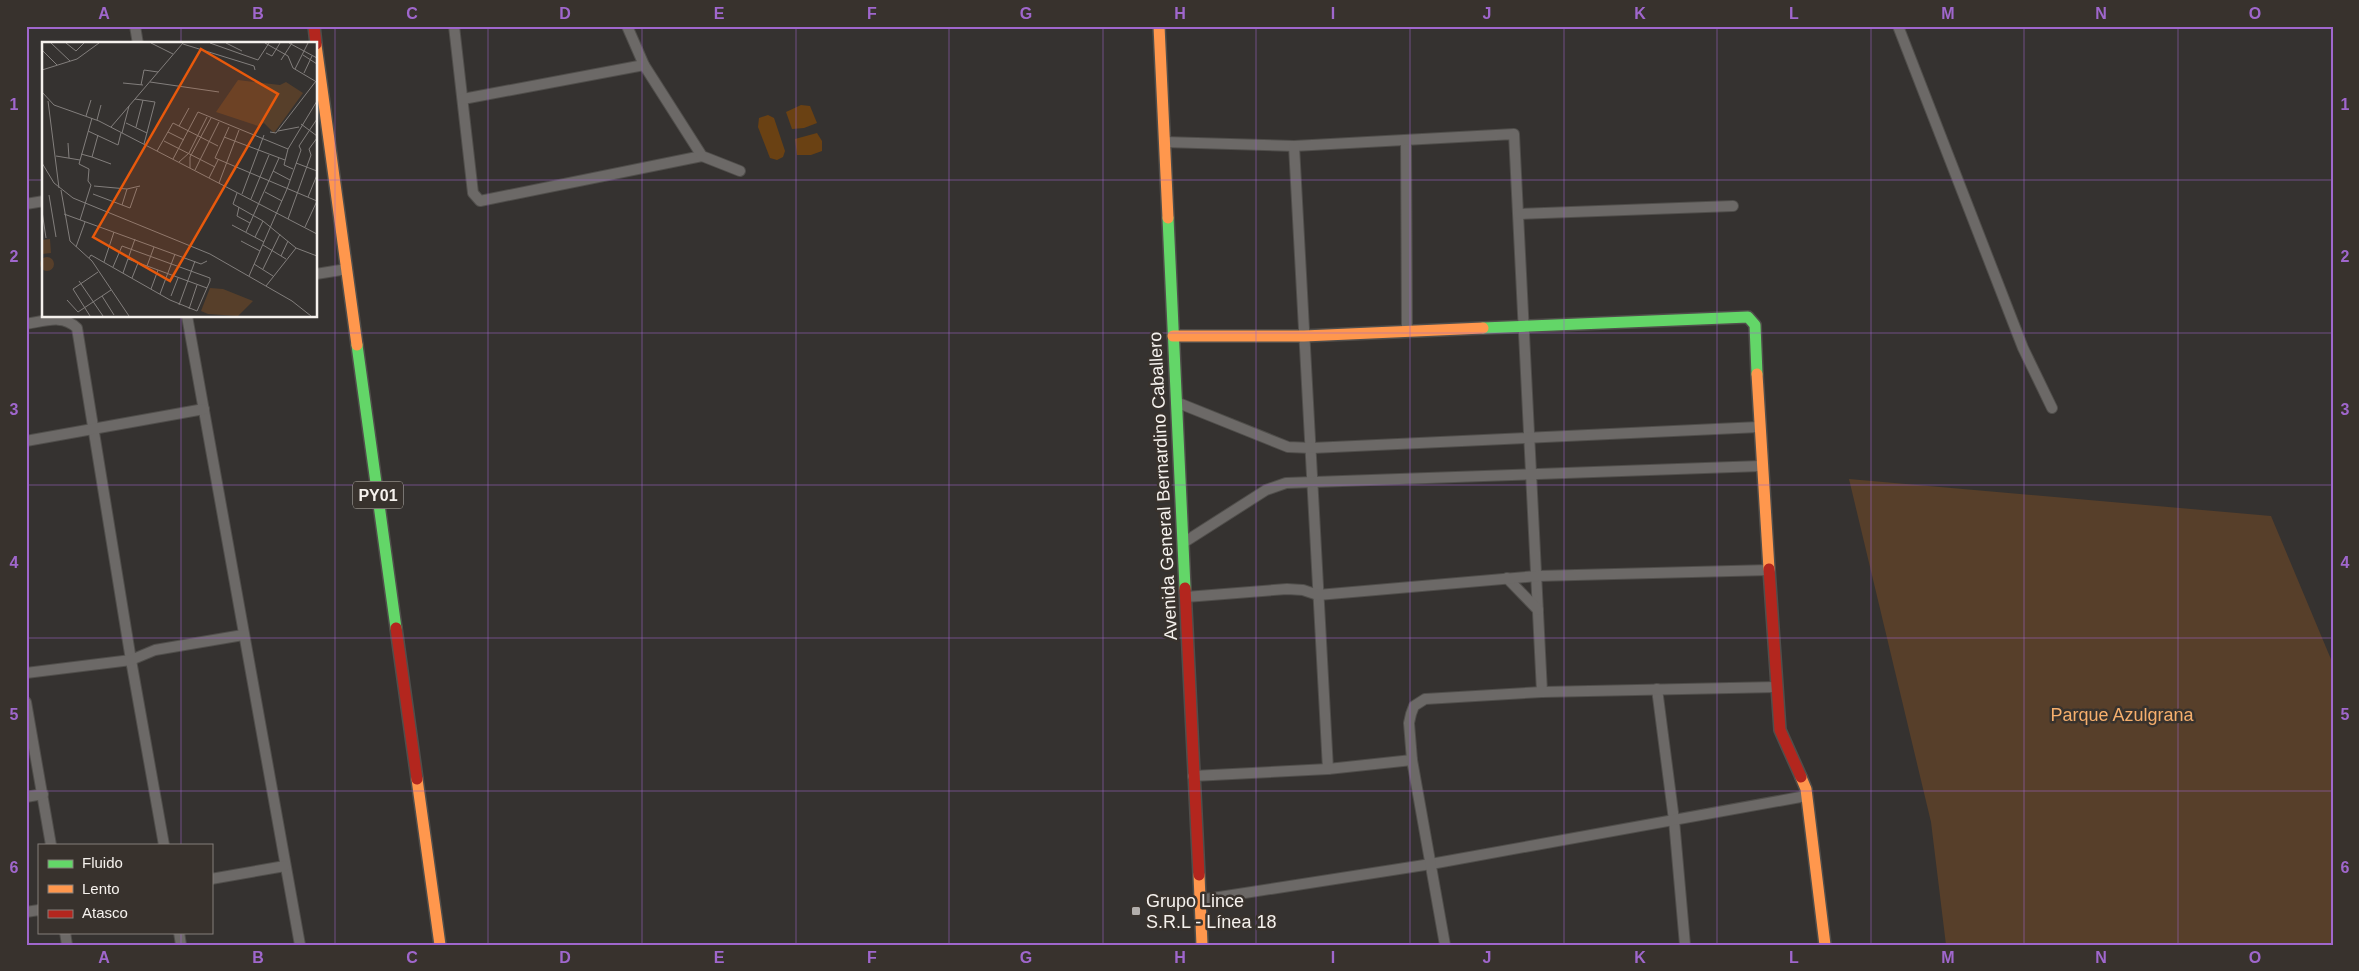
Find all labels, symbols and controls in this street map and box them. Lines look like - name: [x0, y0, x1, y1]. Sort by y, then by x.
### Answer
- text: A: [98, 5, 110, 22]
- text: B: [252, 5, 264, 22]
- text: C: [406, 5, 418, 22]
- text: D: [559, 5, 571, 22]
- text: E: [714, 5, 725, 22]
- text: F: [867, 5, 877, 22]
- text: G: [1020, 5, 1032, 22]
- text: H: [1174, 5, 1186, 22]
- text: I: [1331, 5, 1335, 22]
- text: J: [1483, 5, 1491, 22]
- text: K: [1634, 5, 1646, 22]
- text: L: [1789, 5, 1799, 22]
- text: M: [1941, 5, 1955, 22]
- text: N: [2095, 5, 2107, 22]
- text: O: [2249, 5, 2261, 22]
- inset map: [42, 42, 318, 318]
- text: 1: [10, 96, 19, 113]
- text: 1: [2341, 96, 2350, 113]
- text: 2: [10, 248, 19, 265]
- text: 2: [2341, 248, 2350, 265]
- street label: Avenida General Bernardino Caballero: [1145, 331, 1181, 641]
- text: 3: [10, 401, 19, 418]
- text: 3: [2341, 401, 2350, 418]
- road number: PY01: [353, 482, 403, 508]
- text: 4: [10, 554, 19, 571]
- text: 4: [2341, 554, 2350, 571]
- park label: Parque Azulgrana: [2050, 705, 2195, 725]
- text: 5: [10, 706, 19, 723]
- text: 5: [2341, 706, 2350, 723]
- legend: [38, 844, 212, 934]
- text: Fluido: [82, 854, 123, 871]
- text: 6: [10, 859, 19, 876]
- text: 6: [2341, 859, 2350, 876]
- text: Lento: [82, 880, 120, 897]
- place label: Grupo Lince S.R.L - Línea 18: [1146, 891, 1276, 932]
- text: Atasco: [82, 904, 128, 921]
- marker: Grupo Lince S.R.L - Línea 18: [1130, 905, 1142, 917]
- text: A: [98, 949, 110, 966]
- text: B: [252, 949, 264, 966]
- text: C: [406, 949, 418, 966]
- text: D: [559, 949, 571, 966]
- text: E: [714, 949, 725, 966]
- text: F: [867, 949, 877, 966]
- text: G: [1020, 949, 1032, 966]
- text: H: [1174, 949, 1186, 966]
- text: I: [1331, 949, 1335, 966]
- text: J: [1483, 949, 1491, 966]
- text: K: [1634, 949, 1646, 966]
- text: L: [1789, 949, 1799, 966]
- text: M: [1941, 949, 1955, 966]
- text: N: [2095, 949, 2107, 966]
- text: O: [2249, 949, 2261, 966]

